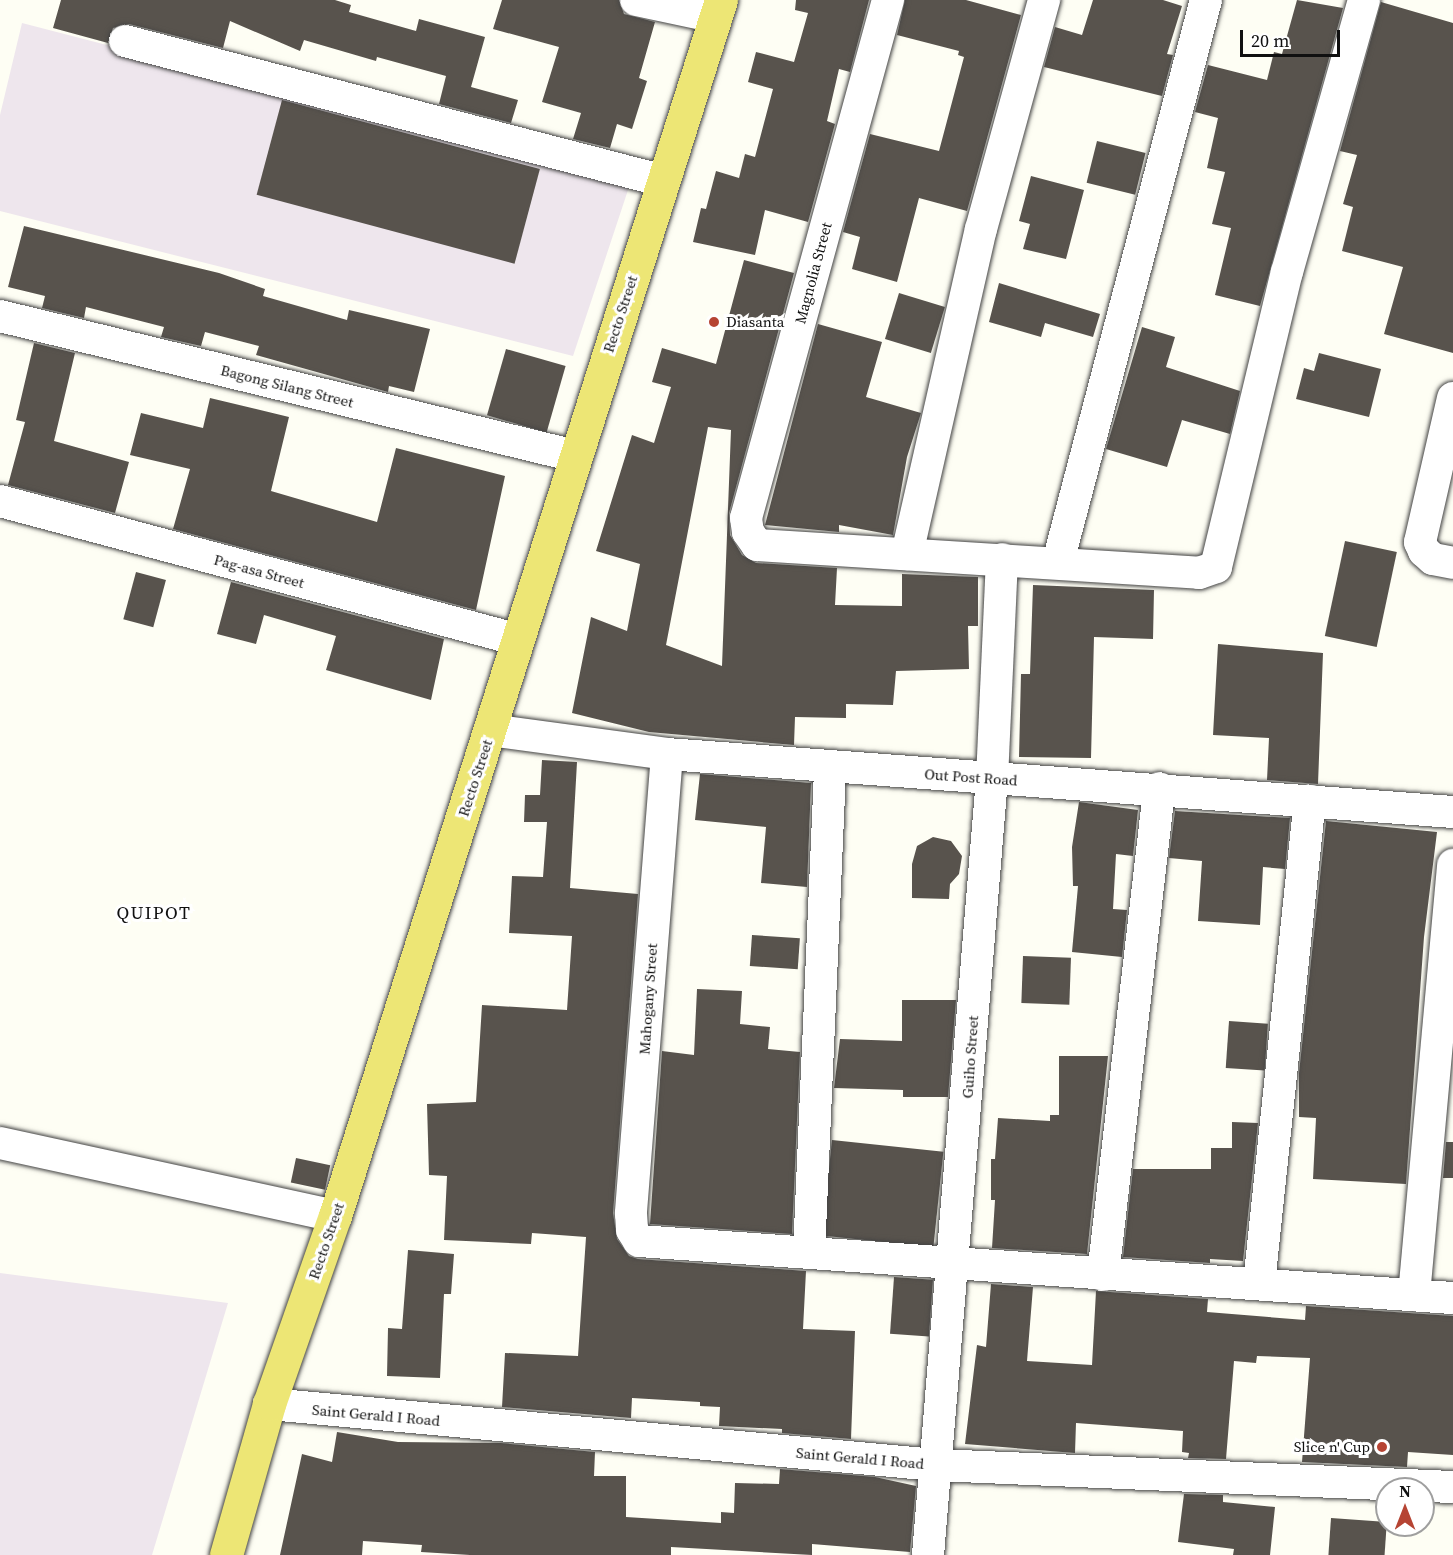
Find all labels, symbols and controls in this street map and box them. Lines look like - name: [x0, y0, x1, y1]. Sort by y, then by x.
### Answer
- scale bar: [1243, 18, 1344, 56]
- text: 20 m: [1251, 28, 1289, 53]
- street label: Magnolia Street: [791, 220, 835, 326]
- street label: Recto Street: [599, 273, 641, 355]
- place label: Diasanta: [726, 313, 784, 331]
- marker: Diasanta: [707, 315, 721, 329]
- street label: Bagong Silang Street: [219, 361, 355, 411]
- street label: Pag-asa Street: [212, 550, 306, 592]
- street label: Recto Street: [454, 737, 496, 819]
- street label: Out Post Road: [924, 765, 1018, 789]
- district label: QUIPOT: [117, 902, 191, 924]
- street label: Mahogany Street: [635, 943, 661, 1055]
- street label: Guiho Street: [958, 1015, 982, 1099]
- street label: Recto Street: [304, 1200, 348, 1282]
- street label: Saint Gerald I Road: [311, 1400, 441, 1430]
- place label: Slice n' Cup: [1294, 1438, 1370, 1456]
- marker: Slice n' Cup: [1375, 1440, 1389, 1454]
- street label: Saint Gerald I Road: [795, 1443, 925, 1473]
- north arrow: [1375, 1477, 1435, 1537]
- text: N: [1399, 1480, 1411, 1502]

